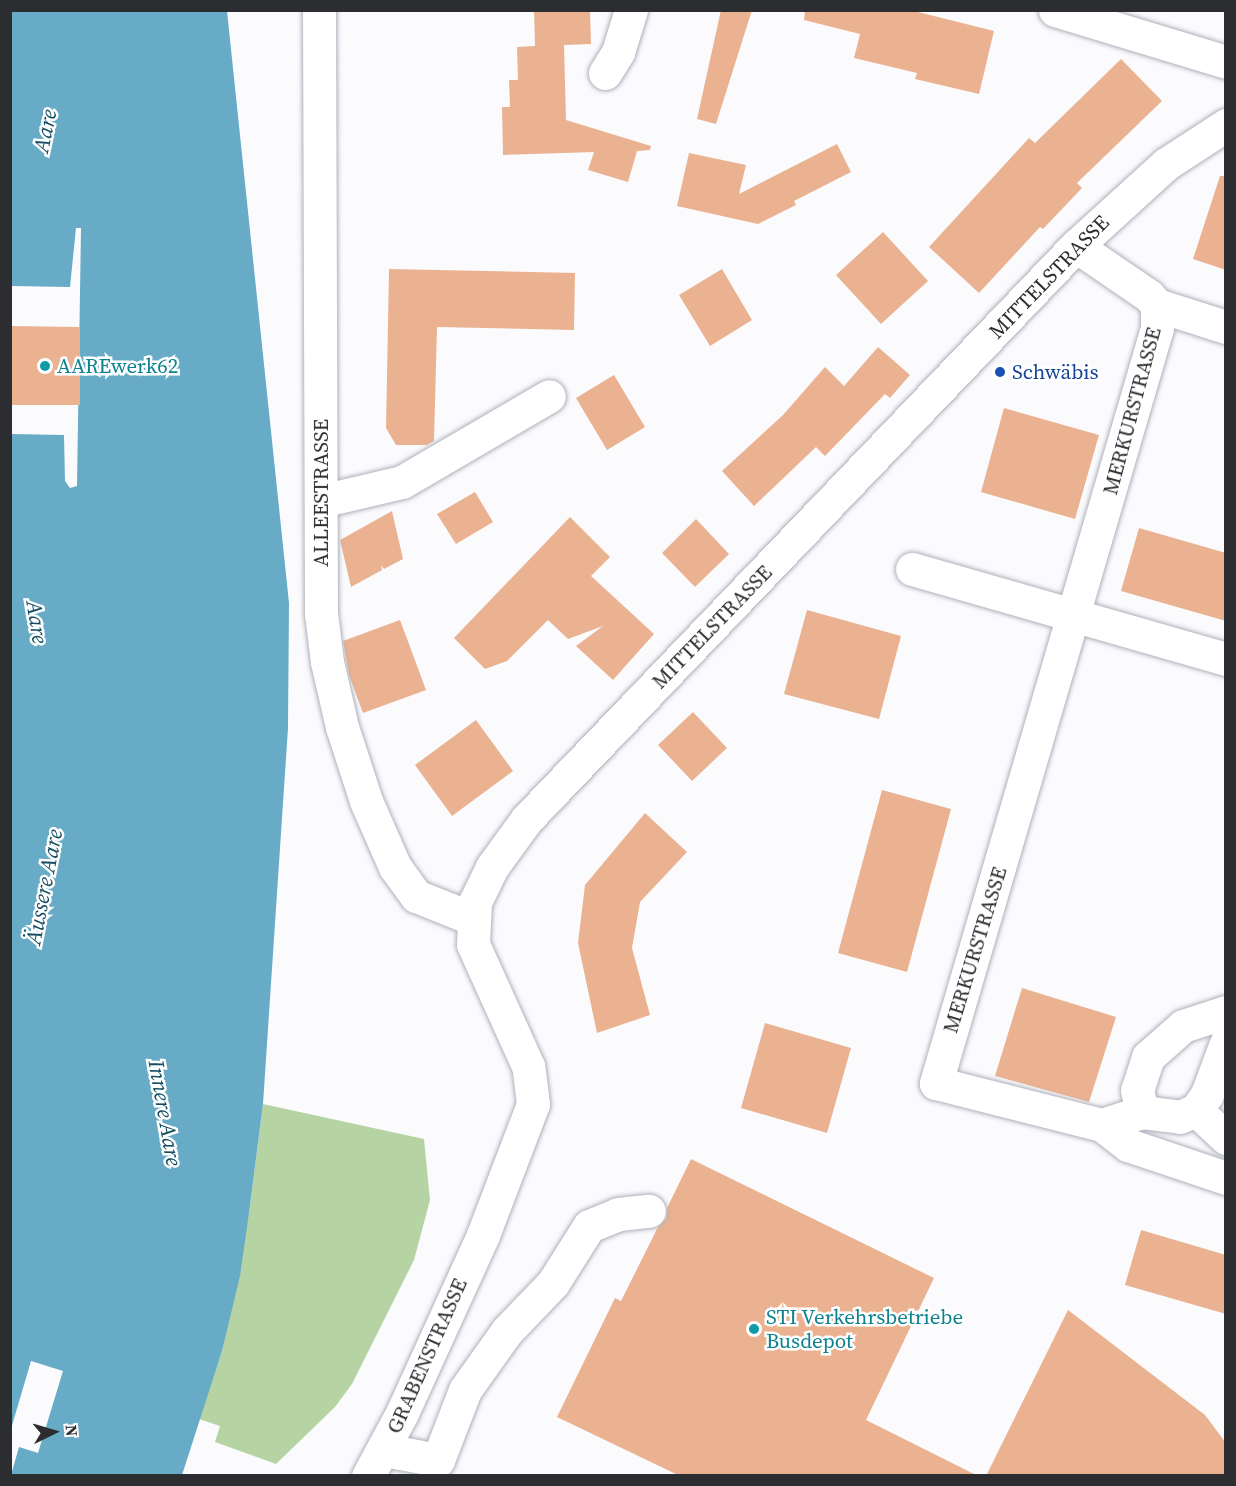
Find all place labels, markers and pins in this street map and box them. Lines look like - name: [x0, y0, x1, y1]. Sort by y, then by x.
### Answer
- place label: AAREwerk62: [57, 353, 178, 379]
- marker: AAREwerk62: [38, 359, 52, 373]
- place label: Schwäbis: [1012, 359, 1099, 385]
- marker: Schwäbis: [993, 365, 1007, 379]
- place label: STI Verkehrsbetriebe Busdepot: [766, 1304, 964, 1354]
- marker: STI Verkehrsbetriebe Busdepot: [747, 1322, 761, 1336]

